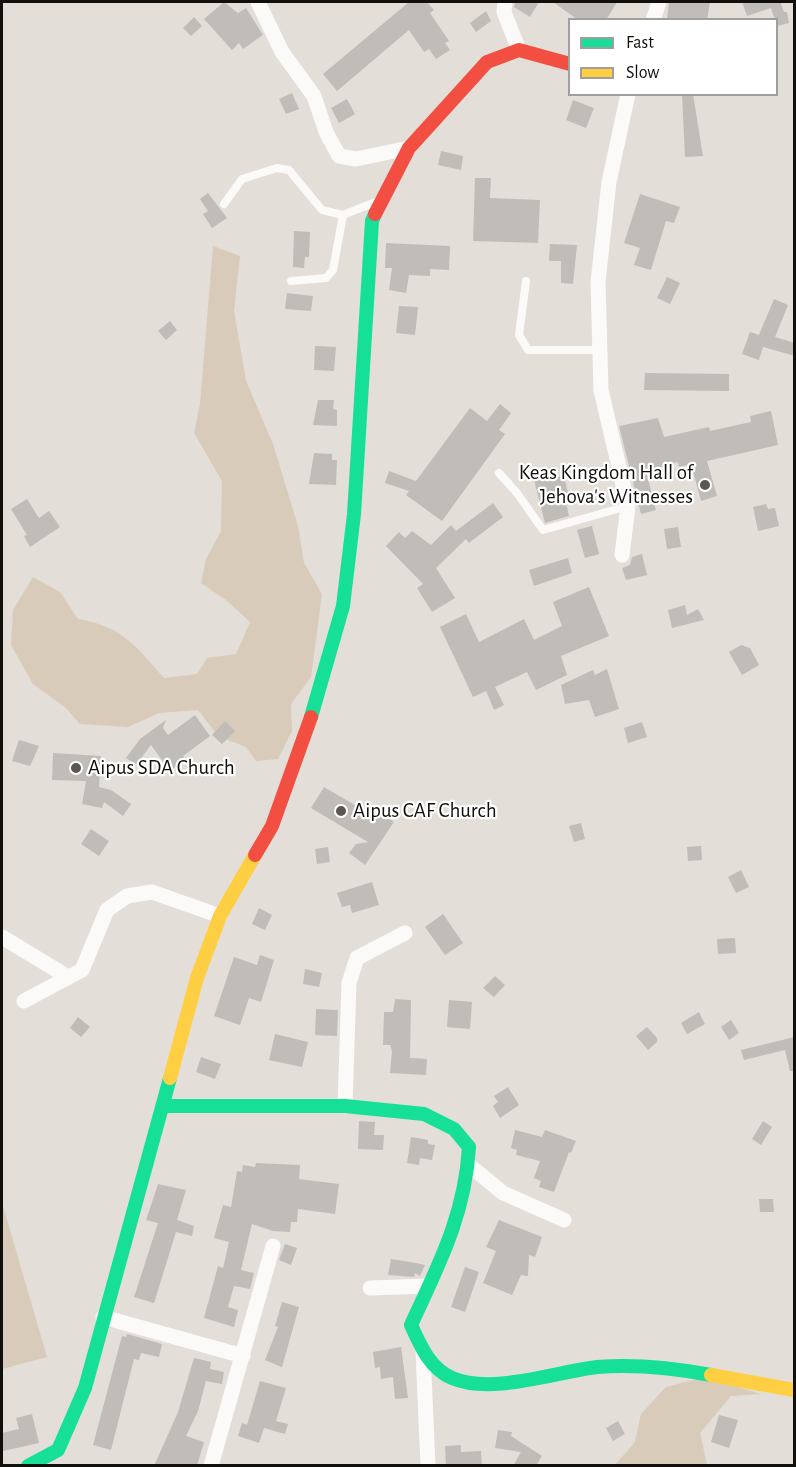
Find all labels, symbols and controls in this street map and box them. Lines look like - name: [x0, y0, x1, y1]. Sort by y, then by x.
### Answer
- legend: [568, 18, 778, 96]
- text: Fast: [626, 34, 654, 52]
- text: Slow: [626, 64, 659, 82]
- place label: Keas Kingdom Hall of Jehova's Witnesses: [519, 460, 693, 510]
- marker: Keas Kingdom Hall of Jehova's Witnesses: [698, 478, 712, 492]
- place label: Aipus SDA Church: [88, 755, 235, 781]
- marker: Aipus SDA Church: [69, 761, 83, 775]
- place label: Aipus CAF Church: [353, 798, 497, 824]
- marker: Aipus CAF Church: [334, 804, 348, 818]

